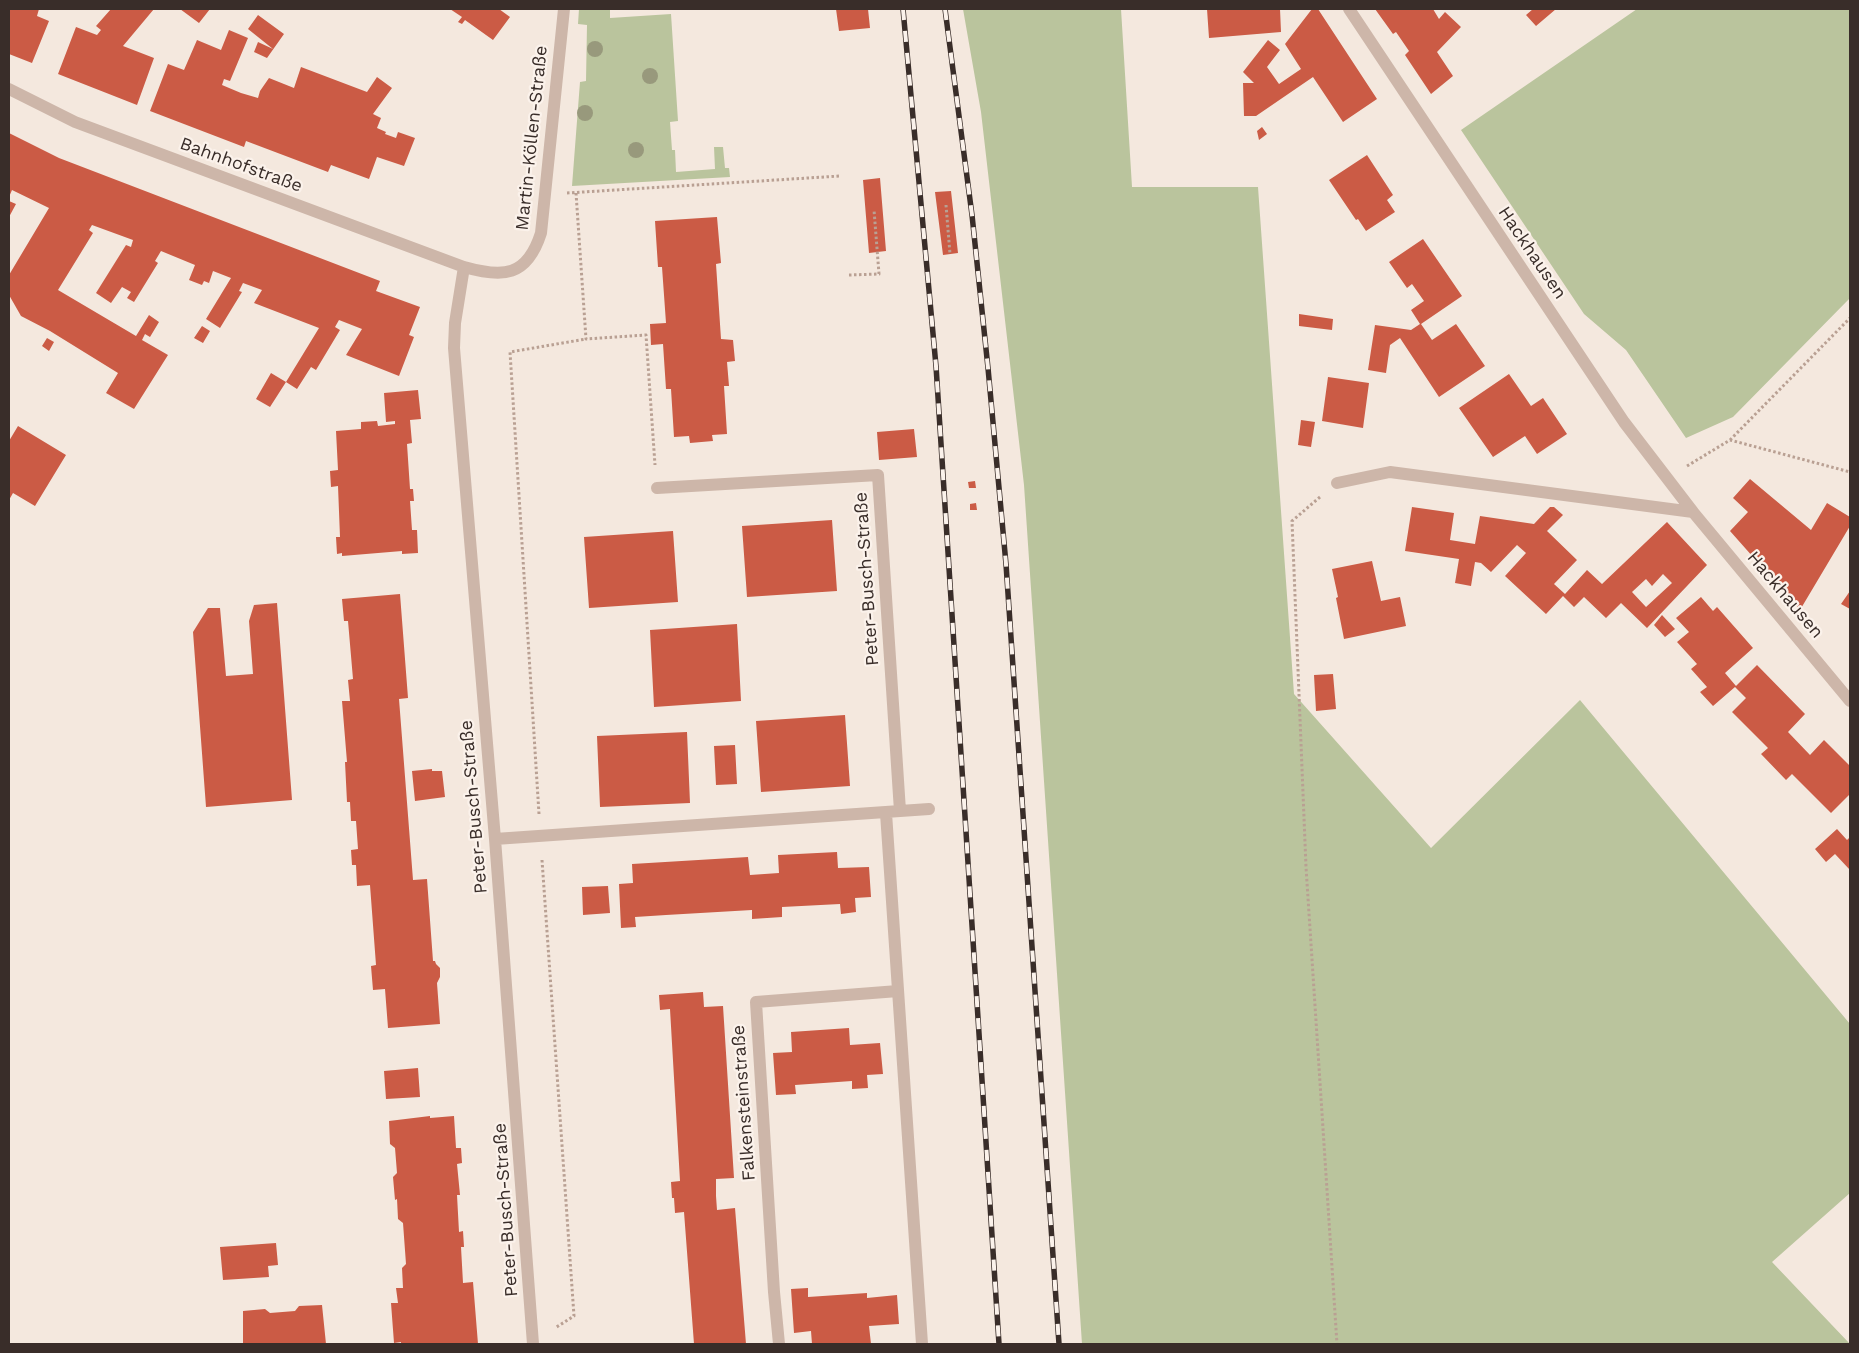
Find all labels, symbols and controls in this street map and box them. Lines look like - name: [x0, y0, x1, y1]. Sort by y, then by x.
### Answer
- street label: Martin-Köllen-Straße: [512, 44, 552, 232]
- street label: Bahnhofstraße: [177, 133, 305, 197]
- street label: Hackhausen: [1493, 203, 1571, 303]
- street label: Peter-Busch-Straße: [850, 491, 884, 667]
- street label: Hackhausen: [1742, 547, 1828, 643]
- street label: Peter-Busch-Straße: [456, 719, 492, 895]
- street label: Falkensteinstraße: [728, 1024, 760, 1182]
- street label: Peter-Busch-Straße: [489, 1122, 523, 1298]

